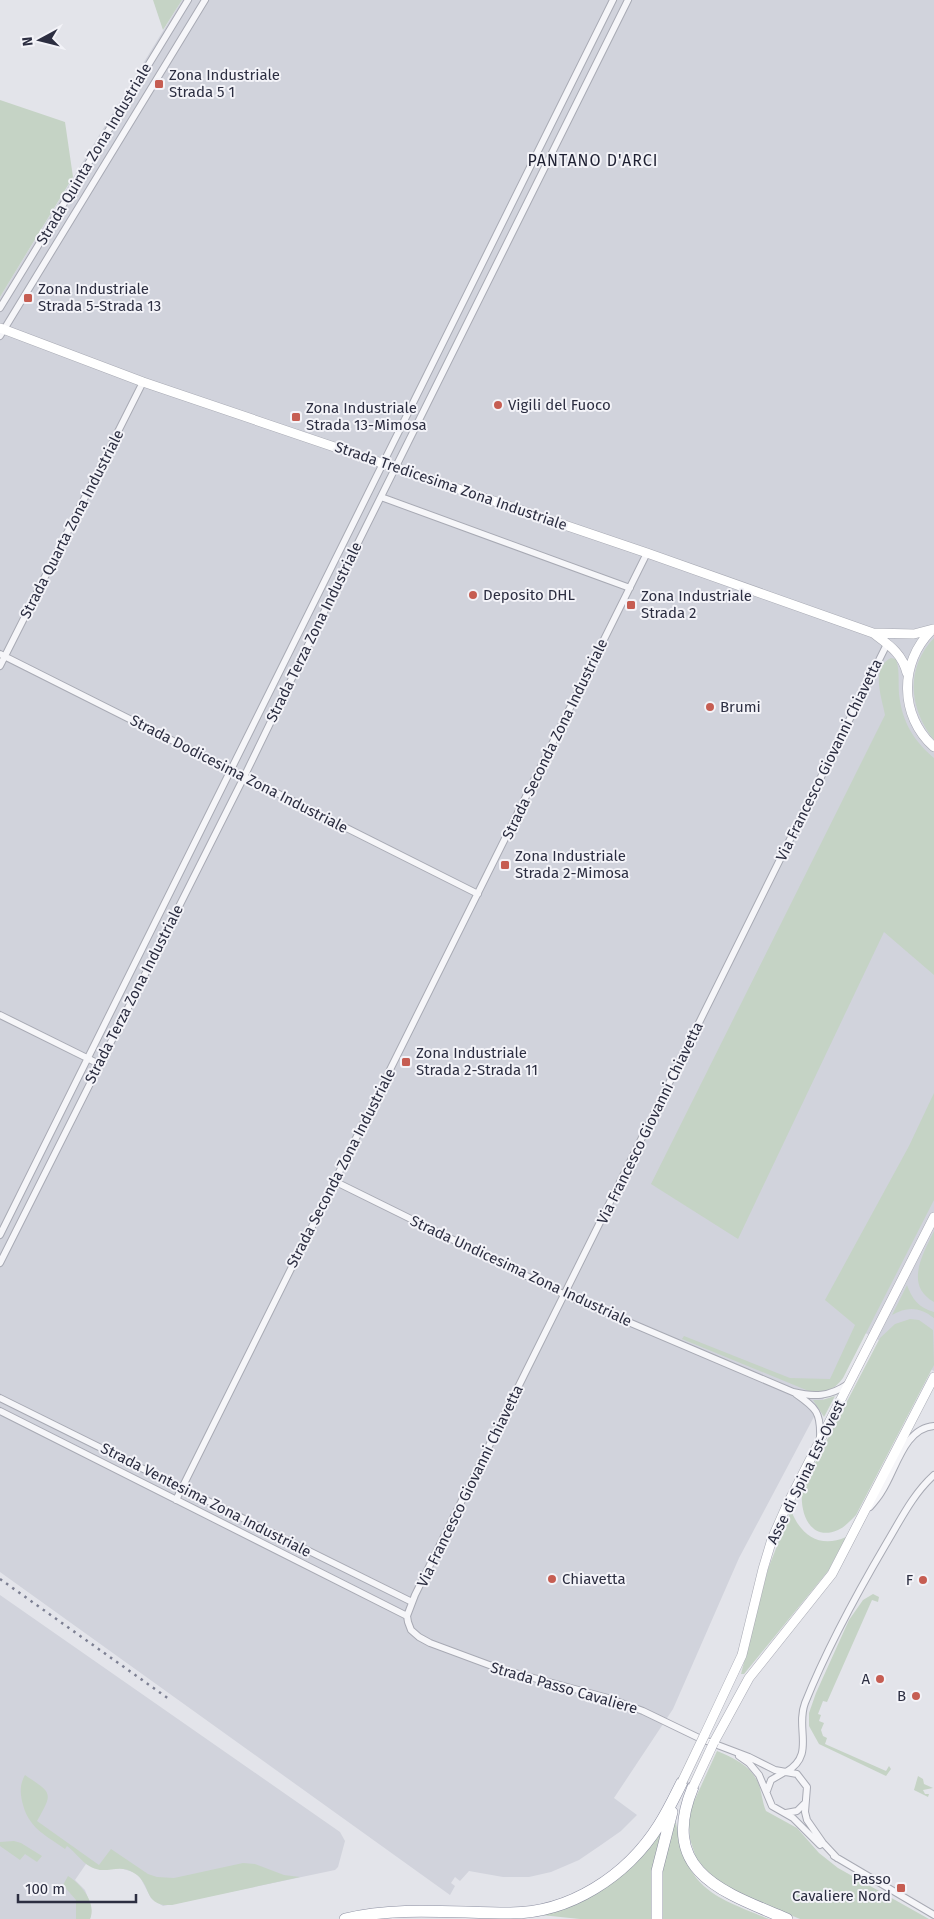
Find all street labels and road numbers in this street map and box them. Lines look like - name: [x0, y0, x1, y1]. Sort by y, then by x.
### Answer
- street label: Strada Quinta Zona Industriale: [33, 60, 155, 248]
- street label: Strada Quarta Zona Industriale: [16, 427, 128, 621]
- street label: Strada Tredicesima Zona Industriale: [332, 438, 570, 534]
- street label: Strada Terza Zona Industriale: [262, 539, 366, 725]
- street label: Strada Seconda Zona Industriale: [498, 636, 612, 842]
- street label: Via Francesco Giovanni Chiavetta: [772, 656, 886, 864]
- street label: Strada Dodicesima Zona Industriale: [127, 711, 351, 837]
- street label: Strada Terza Zona Industriale: [81, 902, 187, 1086]
- street label: Via Francesco Giovanni Chiavetta: [593, 1019, 707, 1227]
- street label: Strada Seconda Zona Industriale: [283, 1065, 399, 1271]
- street label: Strada Undicesima Zona Industriale: [407, 1212, 635, 1330]
- street label: Via Francesco Giovanni Chiavetta: [413, 1382, 527, 1590]
- street label: Asse di Spina Est-Ovest: [763, 1396, 849, 1547]
- street label: Strada Ventesima Zona Industriale: [98, 1439, 314, 1561]
- street label: Strada Passo Cavaliere: [488, 1658, 640, 1718]

